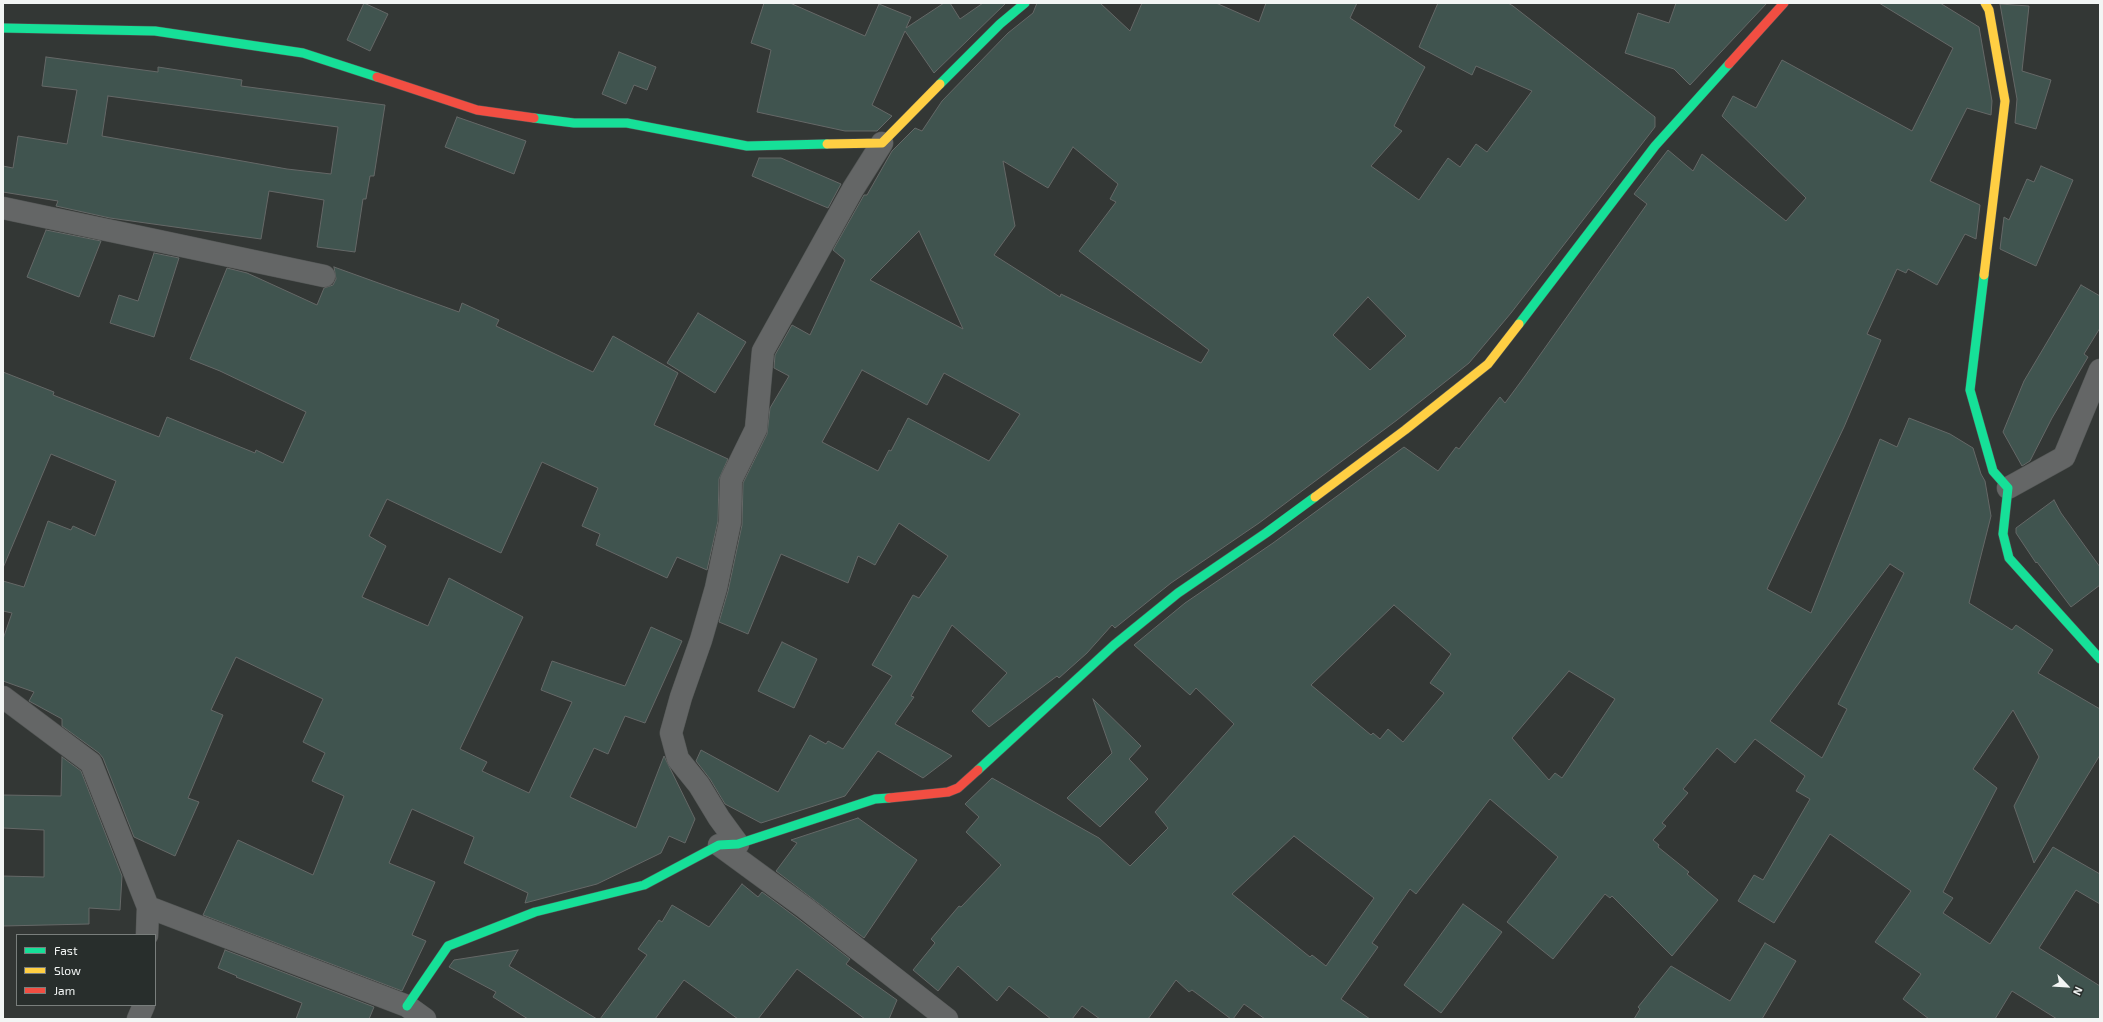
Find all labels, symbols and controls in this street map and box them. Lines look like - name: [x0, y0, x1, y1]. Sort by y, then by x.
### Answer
- legend: [16, 934, 156, 1006]
- text: Fast: [54, 943, 77, 957]
- text: Slow: [54, 963, 81, 977]
- north arrow: [2047, 966, 2087, 1006]
- text: Jam: [54, 983, 75, 997]
- text: N: [2071, 985, 2086, 998]

